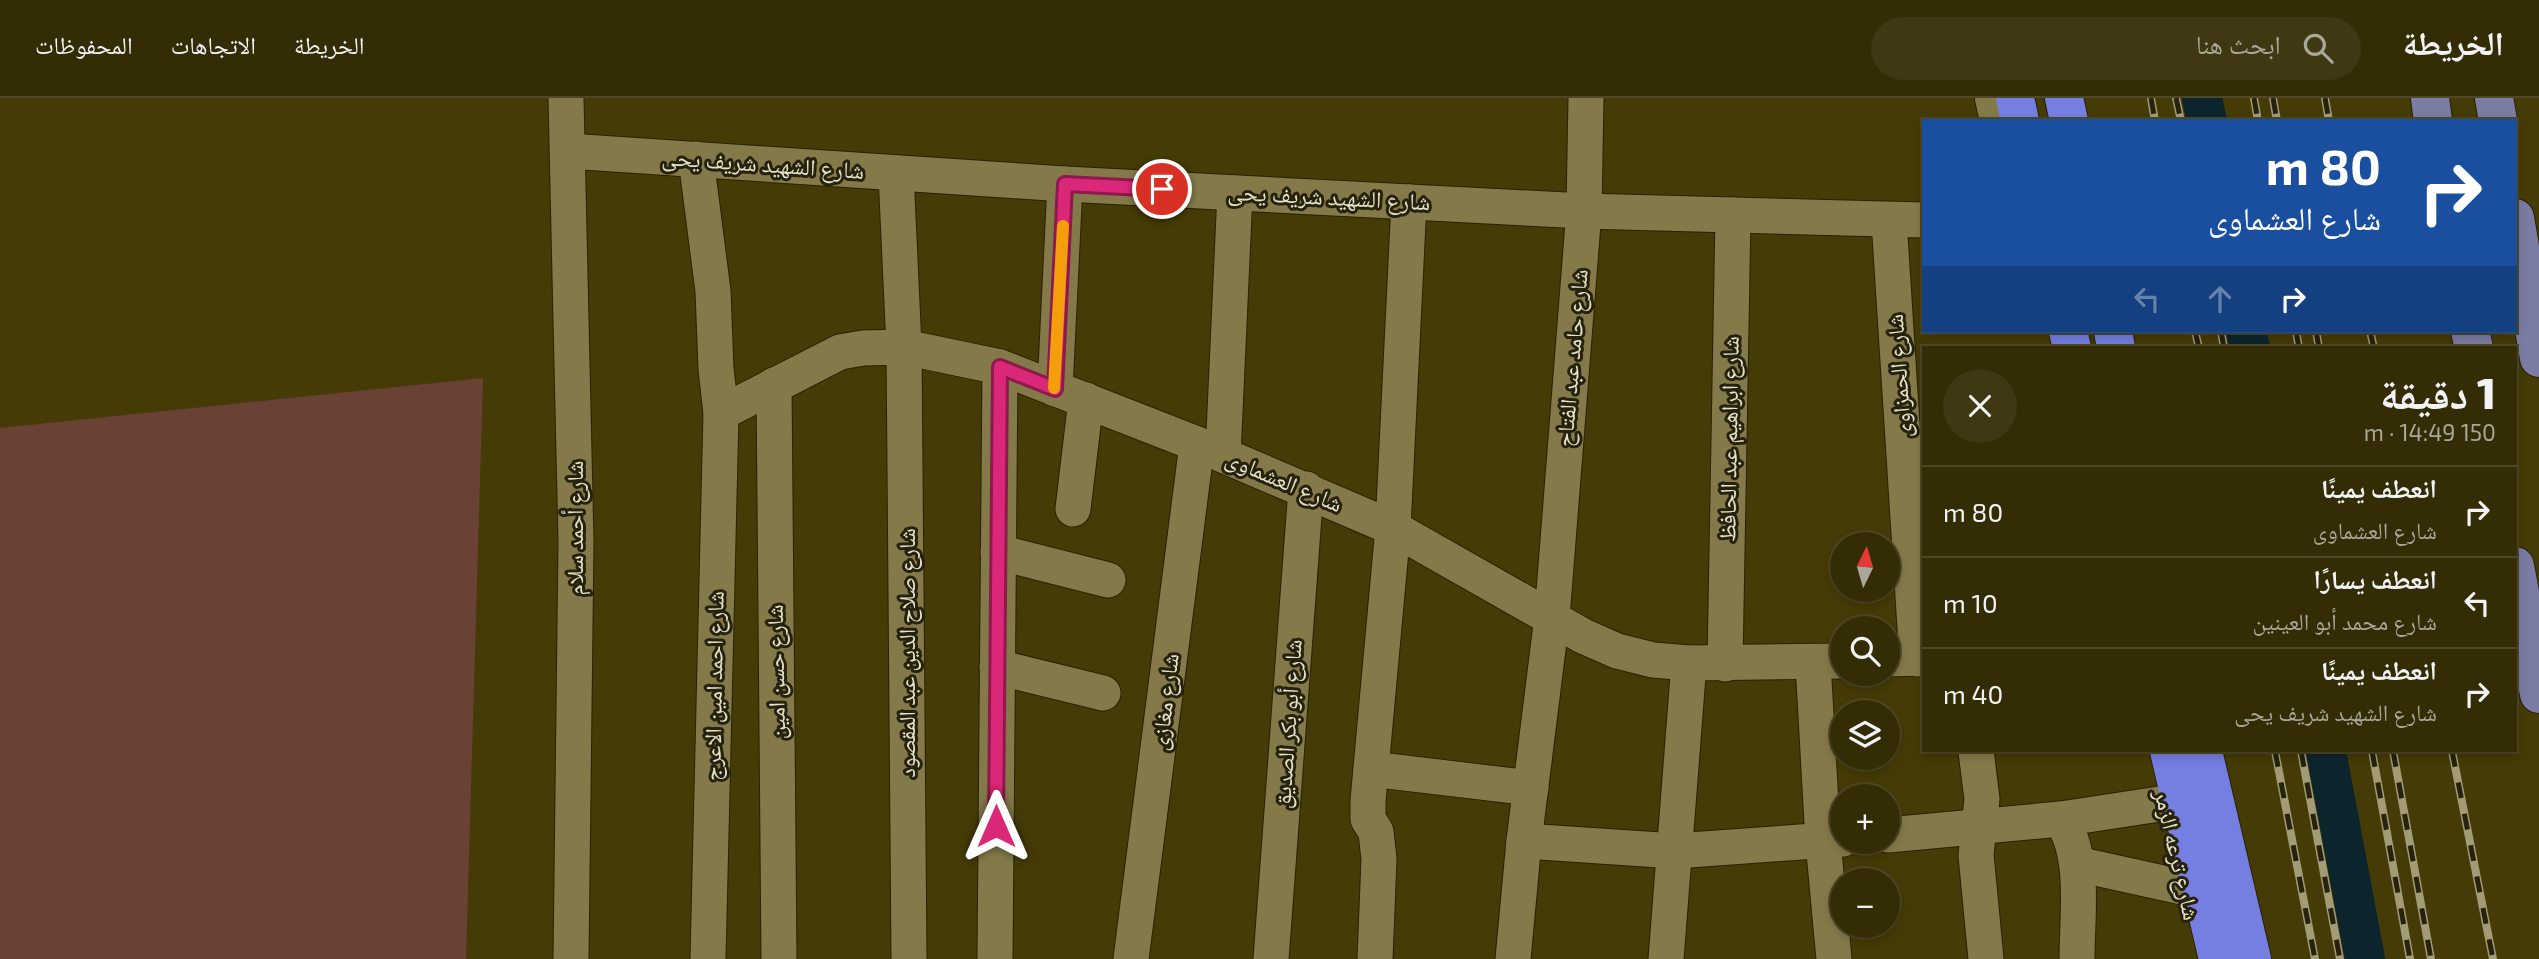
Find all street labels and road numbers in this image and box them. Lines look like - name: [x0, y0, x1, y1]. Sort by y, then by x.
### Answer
- street label: شارع الشهيد شريف يحى: [661, 142, 865, 186]
- street label: شارع الشهيد شريف يحى: [1227, 177, 1431, 217]
- street label: شارع حامد عبد الفتاح: [1549, 268, 1595, 448]
- street label: شارع الحمزاوى: [1880, 313, 1918, 439]
- street label: شارع ابراهيم عبد الحافظ: [1712, 336, 1747, 542]
- street label: شارع العشماوى: [1221, 443, 1347, 519]
- street label: شارع أحمد سلام: [560, 461, 591, 595]
- street label: شارع صلاح الدين عبد المقصود: [892, 528, 922, 778]
- street label: شارع احمد امين الاعرج: [697, 591, 731, 781]
- street label: شارع حسن امين: [760, 604, 792, 740]
- street label: شارع أبو بكر الصديق: [1267, 638, 1309, 810]
- street label: شارع مغازى: [1144, 652, 1186, 752]
- street label: شارع ترعه الزمر: [2147, 786, 2207, 923]

